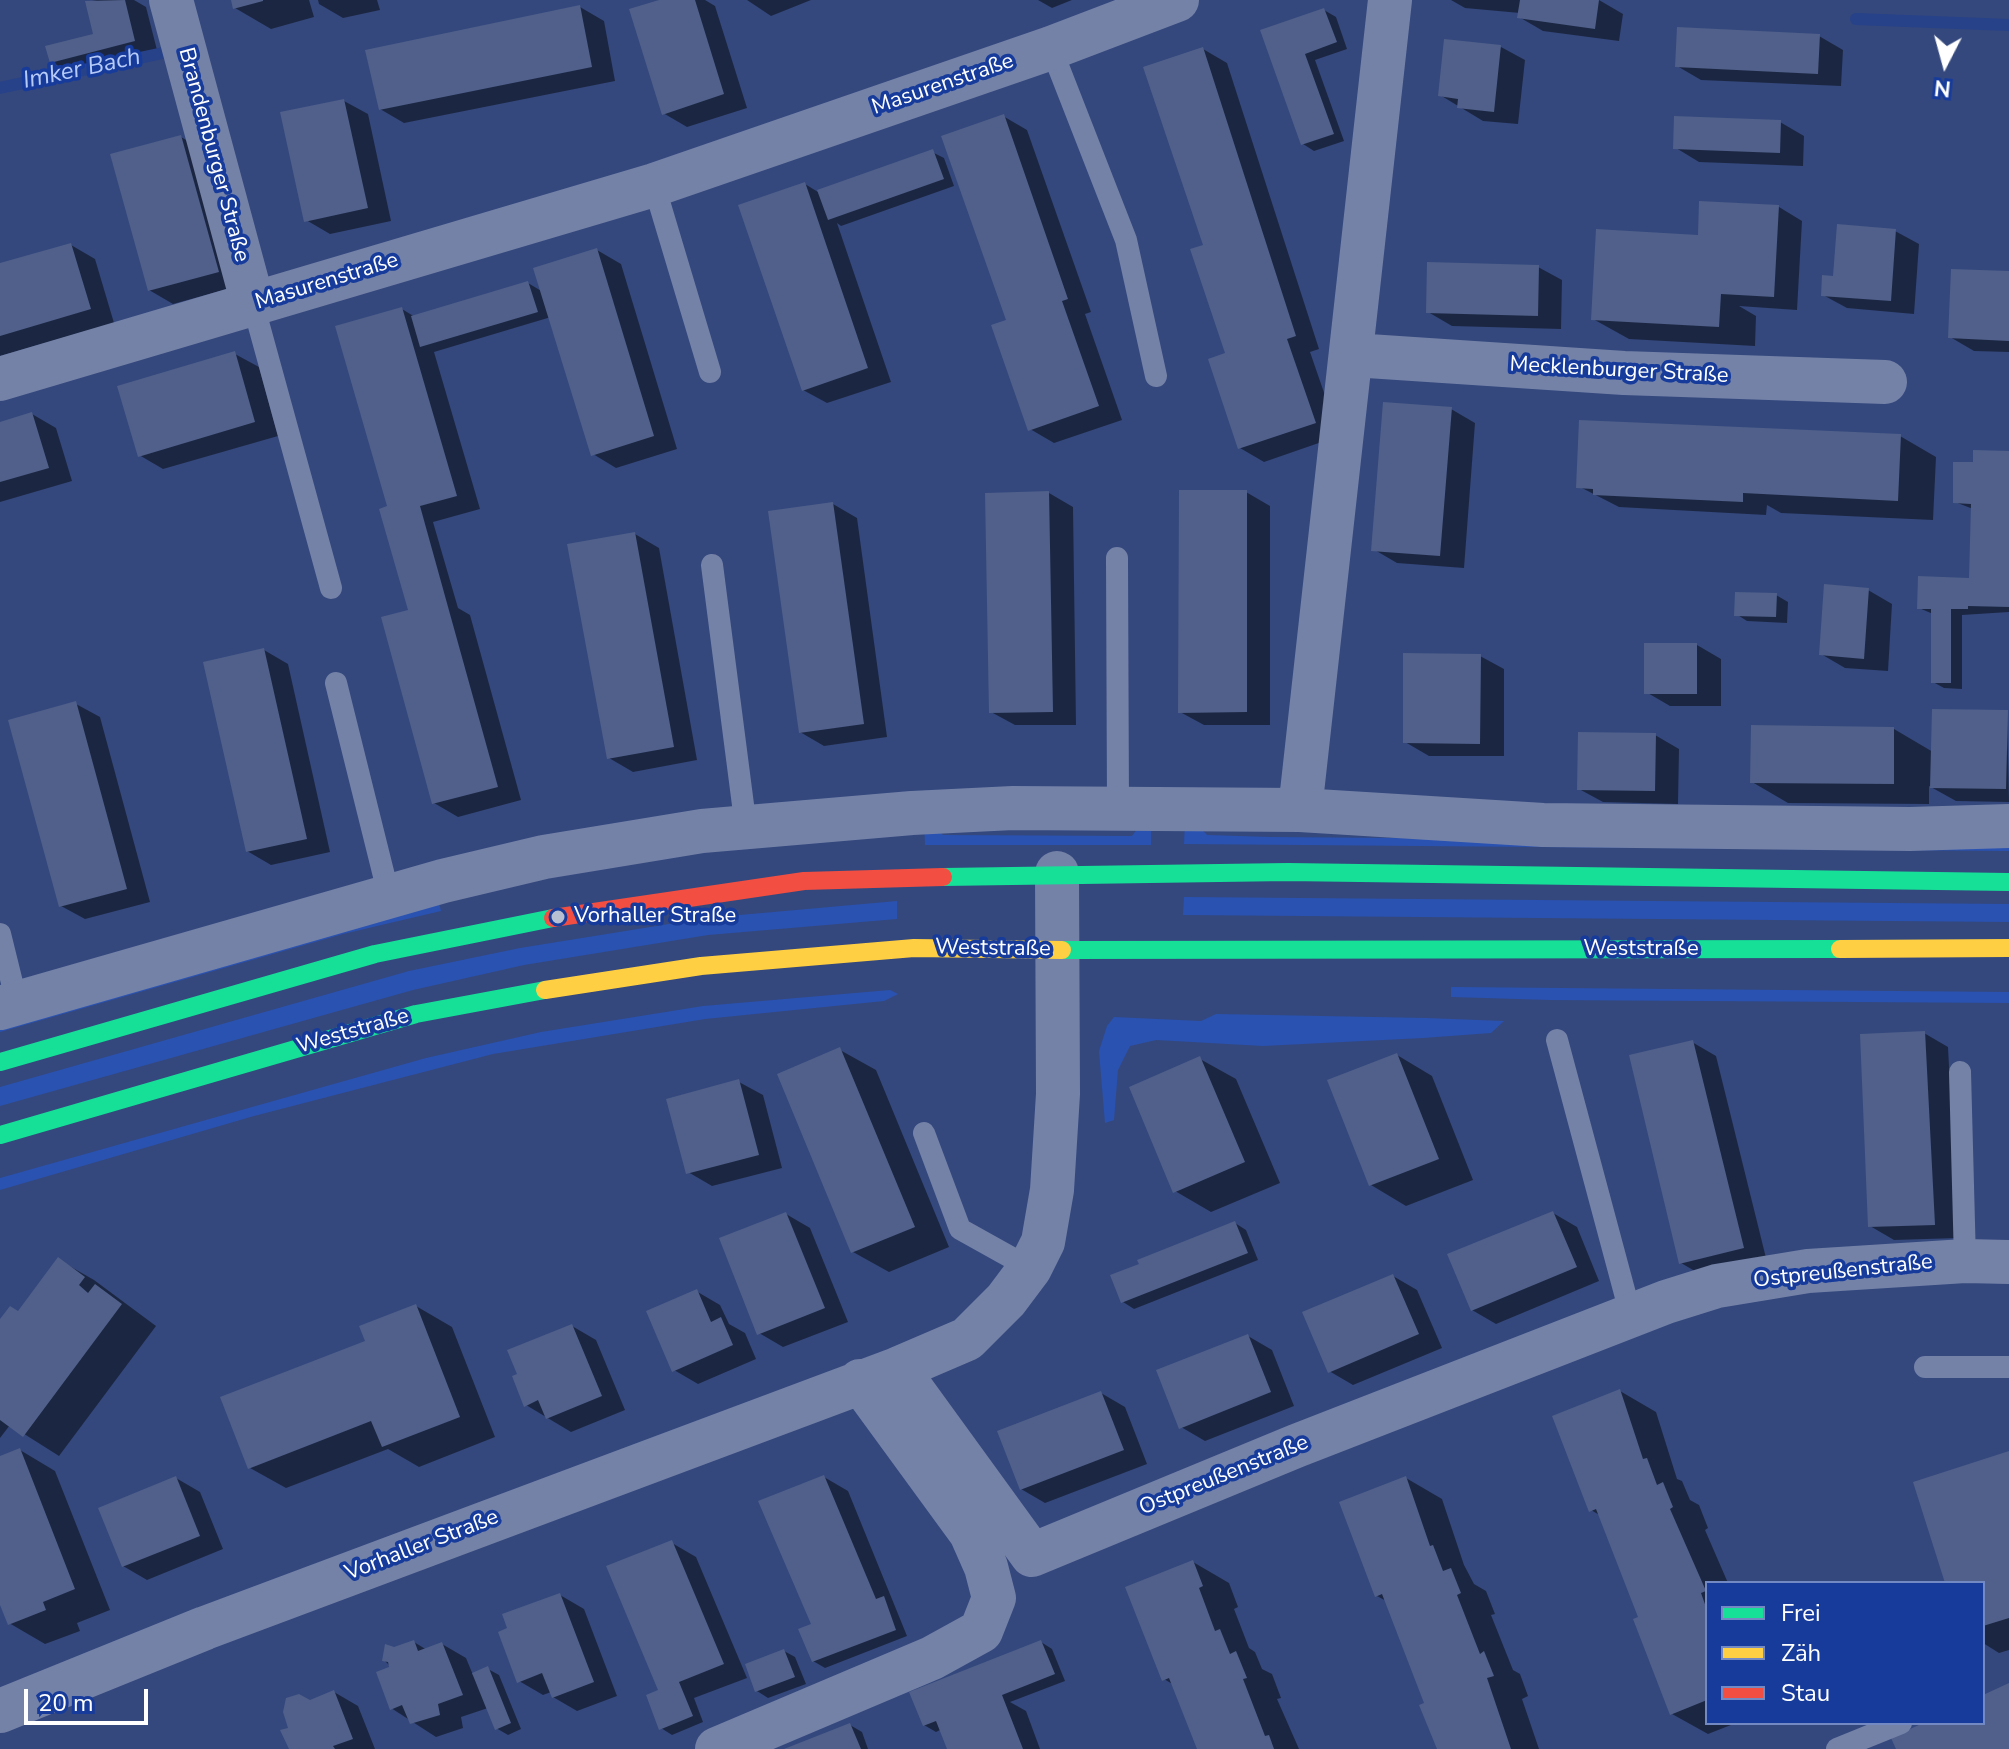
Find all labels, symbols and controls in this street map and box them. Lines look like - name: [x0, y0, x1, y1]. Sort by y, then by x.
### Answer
- north arrow: [1905, 24, 1985, 104]
- water label: Imker Bach: [21, 43, 143, 97]
- street label: Brandenburger Straße: [172, 45, 254, 265]
- street label: Masurenstraße: [869, 48, 1017, 122]
- text: N: [1933, 72, 1952, 104]
- street label: Masurenstraße: [252, 248, 402, 316]
- street label: Mecklenburger Straße: [1509, 352, 1729, 390]
- place label: Vorhaller Straße: [574, 904, 736, 930]
- marker: Vorhaller Straße: [549, 908, 567, 926]
- street label: Weststraße: [935, 935, 1051, 963]
- street label: Weststraße: [1583, 937, 1699, 963]
- street label: Weststraße: [294, 1003, 412, 1061]
- street label: Ostpreußenstraße: [1752, 1249, 1934, 1295]
- street label: Ostpreußenstraße: [1136, 1430, 1312, 1522]
- street label: Vorhaller Straße: [342, 1505, 502, 1587]
- legend: [1705, 1581, 1985, 1725]
- text: Frei: [1781, 1597, 1821, 1629]
- text: Zäh: [1781, 1637, 1821, 1669]
- scale bar: [28, 1673, 152, 1723]
- text: Stau: [1781, 1677, 1830, 1709]
- text: 20 m: [38, 1687, 94, 1719]

